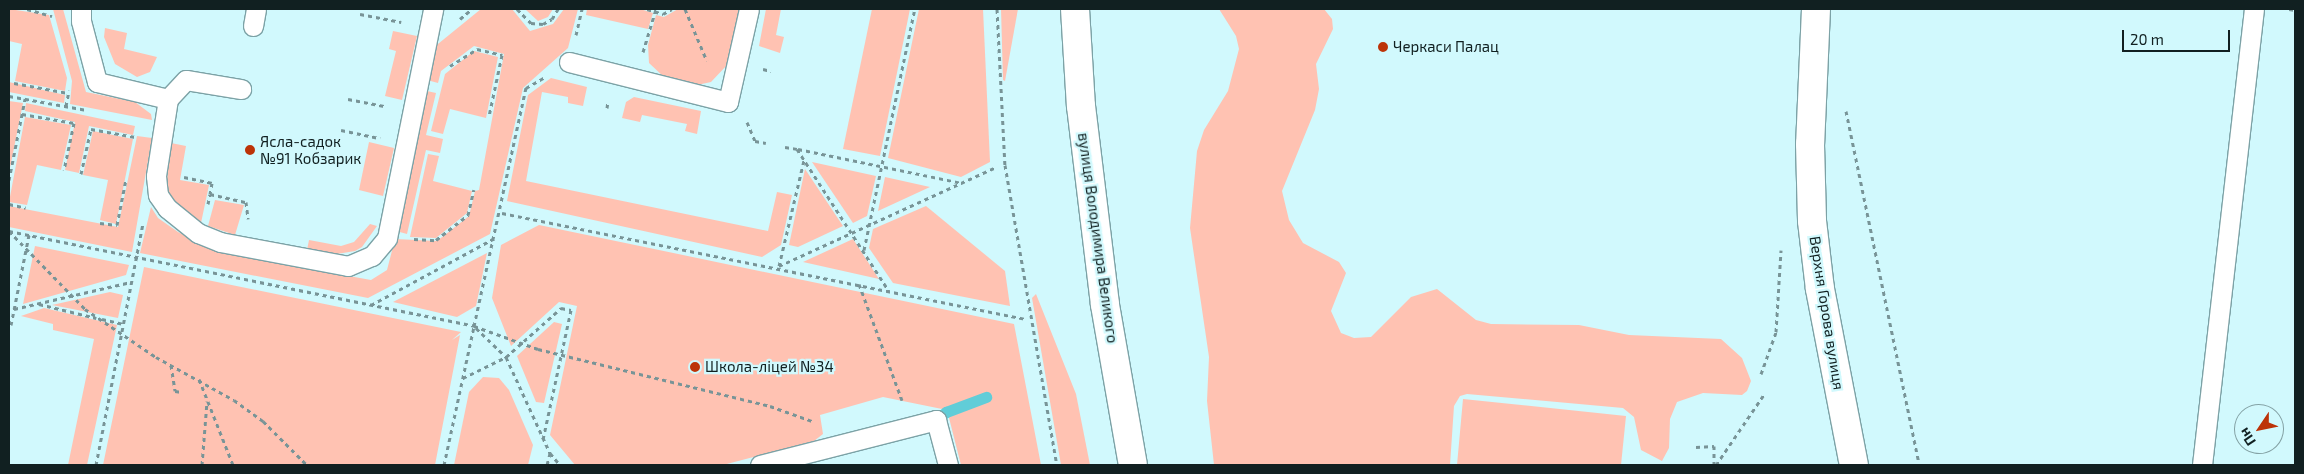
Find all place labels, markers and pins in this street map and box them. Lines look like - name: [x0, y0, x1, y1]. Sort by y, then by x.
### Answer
- place label: Черкаси Палац: [1393, 38, 1499, 56]
- marker: Черкаси Палац: [1377, 41, 1389, 53]
- place label: Ясла-садок №91 Кобзарик: [260, 132, 361, 167]
- marker: Ясла-садок №91 Кобзарик: [244, 144, 256, 156]
- place label: Школа-ліцей №34: [705, 358, 834, 376]
- marker: Школа-ліцей №34: [689, 361, 701, 373]

